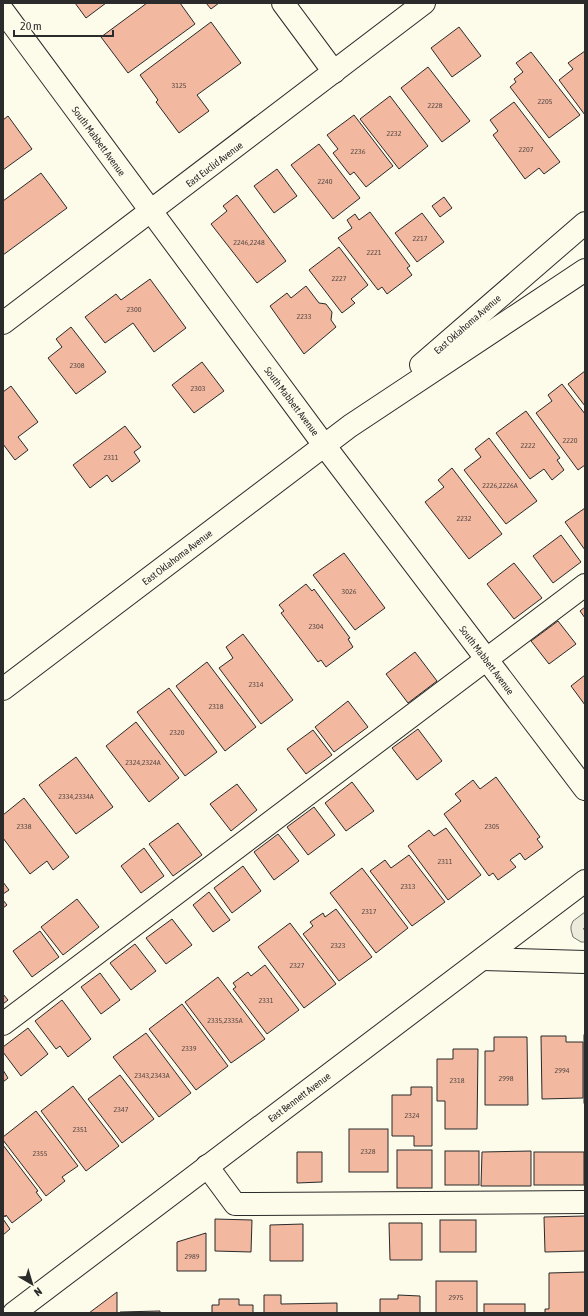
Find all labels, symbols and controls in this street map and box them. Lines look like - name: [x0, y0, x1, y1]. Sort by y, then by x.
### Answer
- scale bar: [14, 12, 113, 38]
- text: 20 m: [20, 19, 42, 33]
- house number: 3125: [171, 81, 187, 90]
- house number: 2205: [537, 97, 553, 106]
- house number: 2228: [427, 101, 443, 110]
- street label: South Mabbett Avenue: [70, 104, 128, 178]
- house number: 2232: [386, 129, 402, 138]
- street label: East Euclid Avenue: [184, 139, 245, 189]
- house number: 2207: [518, 145, 534, 154]
- house number: 2236: [350, 147, 366, 156]
- house number: 2240: [317, 177, 333, 186]
- house number: 2217: [412, 234, 428, 243]
- house number: 2246,2248: [233, 238, 265, 247]
- house number: 2221: [366, 248, 382, 257]
- house number: 2227: [331, 274, 347, 283]
- street label: East Oklahoma Avenue: [432, 292, 503, 356]
- house number: 2300: [126, 305, 142, 314]
- house number: 2233: [296, 312, 312, 321]
- house number: 2308: [69, 361, 85, 370]
- street label: South Mabbett Avenue: [262, 365, 321, 438]
- house number: 2303: [190, 384, 206, 393]
- house number: 2220: [562, 436, 578, 445]
- house number: 2222: [520, 441, 536, 450]
- house number: 2311: [103, 453, 119, 462]
- house number: 2226,2226A: [482, 481, 518, 490]
- house number: 2232: [456, 514, 472, 523]
- street label: East Oklahoma Avenue: [140, 527, 215, 587]
- house number: 3026: [341, 587, 357, 596]
- house number: 2304: [308, 622, 324, 631]
- street label: South Mabbett Avenue: [457, 624, 516, 697]
- house number: 2314: [248, 680, 264, 689]
- house number: 2318: [208, 702, 224, 711]
- house number: 2320: [169, 728, 185, 737]
- house number: 2324,2324A: [125, 758, 161, 767]
- house number: 2334,2334A: [58, 792, 94, 801]
- house number: 2338: [16, 822, 32, 831]
- house number: 2305: [484, 822, 500, 831]
- house number: 2311: [437, 857, 453, 866]
- house number: 2313: [400, 882, 416, 891]
- house number: 2317: [361, 907, 377, 916]
- house number: 2323: [330, 941, 346, 950]
- house number: 2327: [289, 961, 305, 970]
- house number: 2331: [258, 996, 274, 1005]
- house number: 2335,2335A: [207, 1016, 243, 1025]
- house number: 2339: [181, 1044, 197, 1053]
- house number: 2994: [554, 1066, 570, 1075]
- street label: East Bennett Avenue: [266, 1070, 333, 1124]
- house number: 2343,2343A: [134, 1071, 170, 1080]
- house number: 2998: [498, 1074, 514, 1083]
- house number: 2318: [449, 1076, 465, 1085]
- house number: 2347: [113, 1105, 129, 1114]
- house number: 2324: [404, 1111, 420, 1120]
- house number: 2351: [72, 1125, 88, 1134]
- house number: 2328: [360, 1147, 376, 1156]
- house number: 2355: [32, 1149, 48, 1158]
- house number: 2989: [184, 1252, 200, 1261]
- north arrow: [12, 1264, 52, 1304]
- text: N: [32, 1285, 44, 1299]
- house number: 2975: [448, 1293, 464, 1302]

